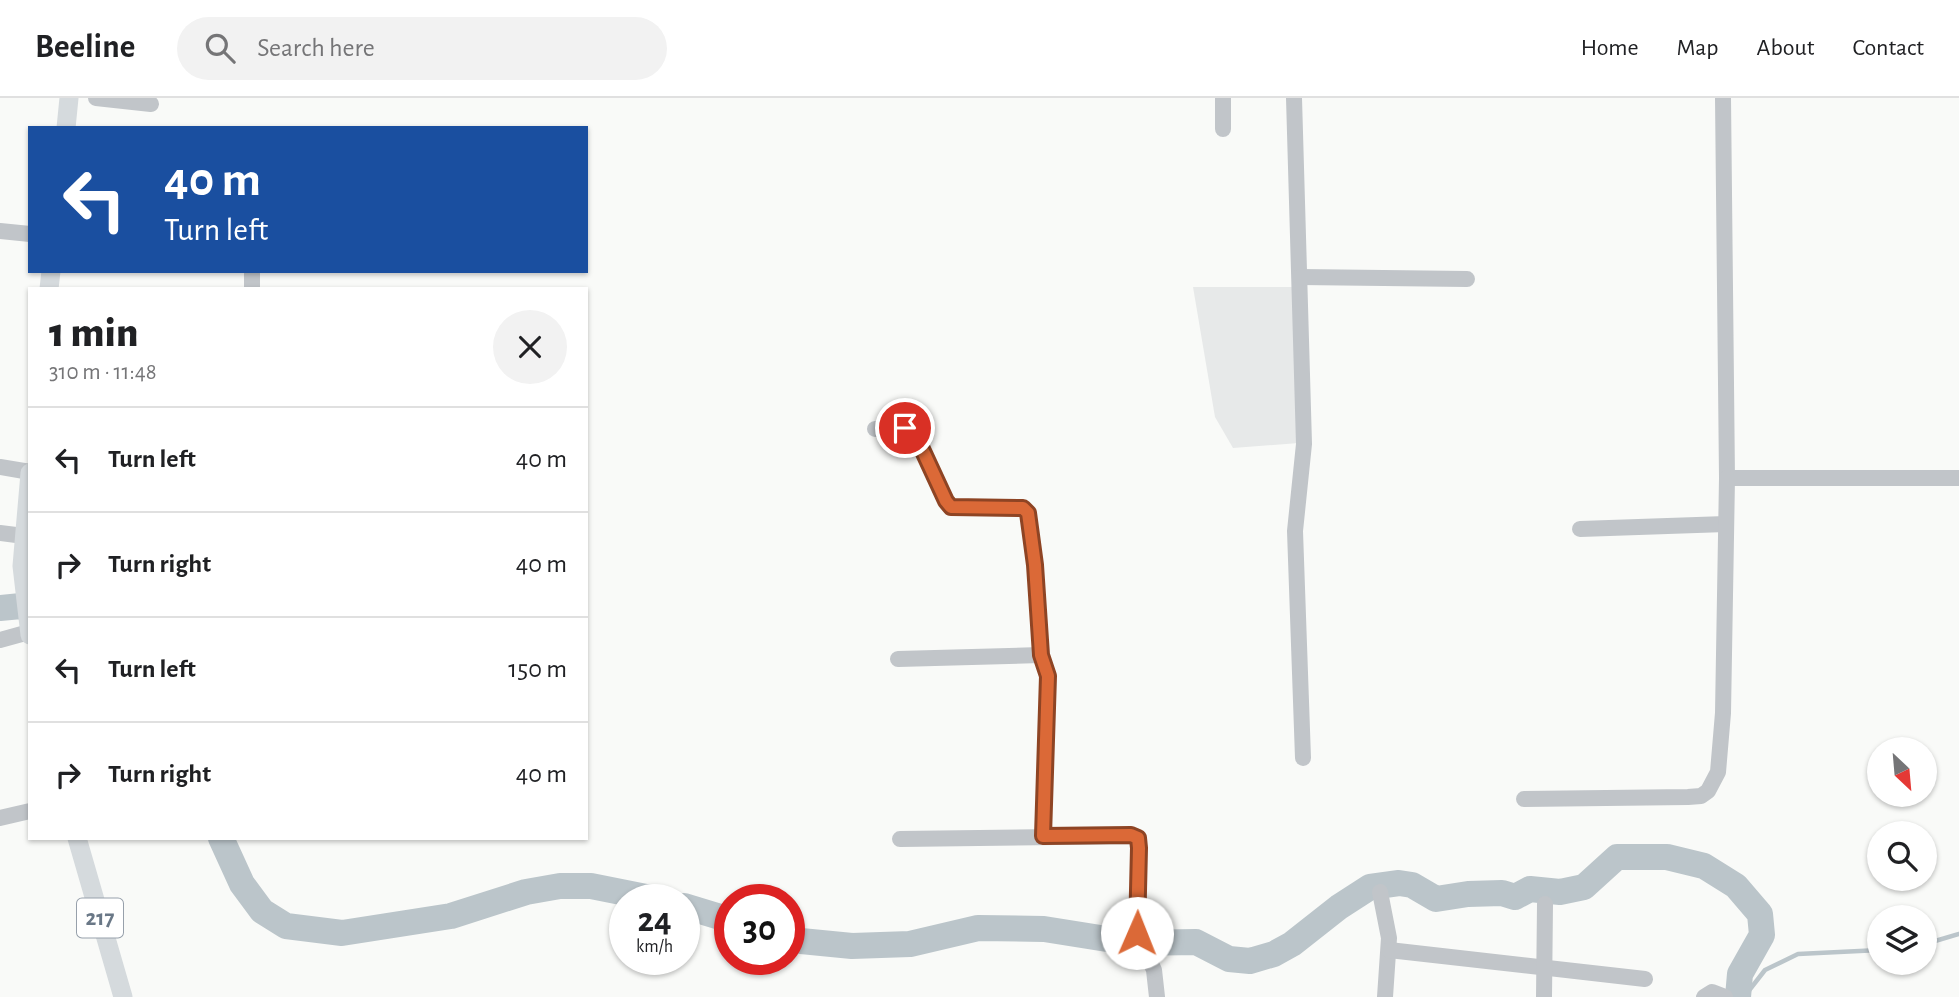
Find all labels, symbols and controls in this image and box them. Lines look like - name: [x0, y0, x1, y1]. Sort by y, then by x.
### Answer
- search box: [177, 17, 667, 80]
- icon: search: [201, 29, 239, 67]
- text: Beeline: [35, 31, 135, 64]
- text: Search here: [257, 35, 375, 61]
- text: Home: [1581, 36, 1639, 60]
- text: Map: [1677, 36, 1719, 60]
- text: About: [1757, 36, 1814, 60]
- text: Contact: [1852, 36, 1924, 60]
- icon: left: [49, 154, 140, 245]
- text: 40 m: [164, 156, 261, 205]
- text: Turn left: [164, 214, 268, 246]
- button: close: [493, 310, 567, 384]
- text: 1 min: [49, 312, 138, 354]
- text: 310 m · 11:48: [49, 361, 157, 384]
- pin: [875, 398, 935, 458]
- icon: arrive: [886, 409, 924, 447]
- icon: left: [49, 441, 87, 479]
- text: Turn left: [108, 446, 196, 472]
- text: 40 m: [516, 446, 567, 472]
- icon: right: [49, 546, 87, 584]
- text: Turn right: [108, 551, 211, 577]
- text: 40 m: [516, 551, 567, 577]
- icon: left: [49, 651, 87, 689]
- text: Turn left: [108, 656, 196, 682]
- text: 150 m: [508, 656, 567, 682]
- north arrow: [1867, 737, 1937, 807]
- map controls: [1867, 737, 1937, 975]
- icon: right: [49, 756, 87, 794]
- text: Turn right: [108, 761, 211, 787]
- text: 40 m: [516, 761, 567, 787]
- button: search: [1867, 821, 1937, 891]
- speed limit sign: 30: [714, 884, 805, 975]
- position arrow: [1100, 896, 1174, 970]
- road number: 217: [77, 898, 123, 938]
- text: 24: [637, 903, 672, 938]
- button: layers: [1867, 905, 1937, 975]
- text: km/h: [636, 938, 673, 956]

